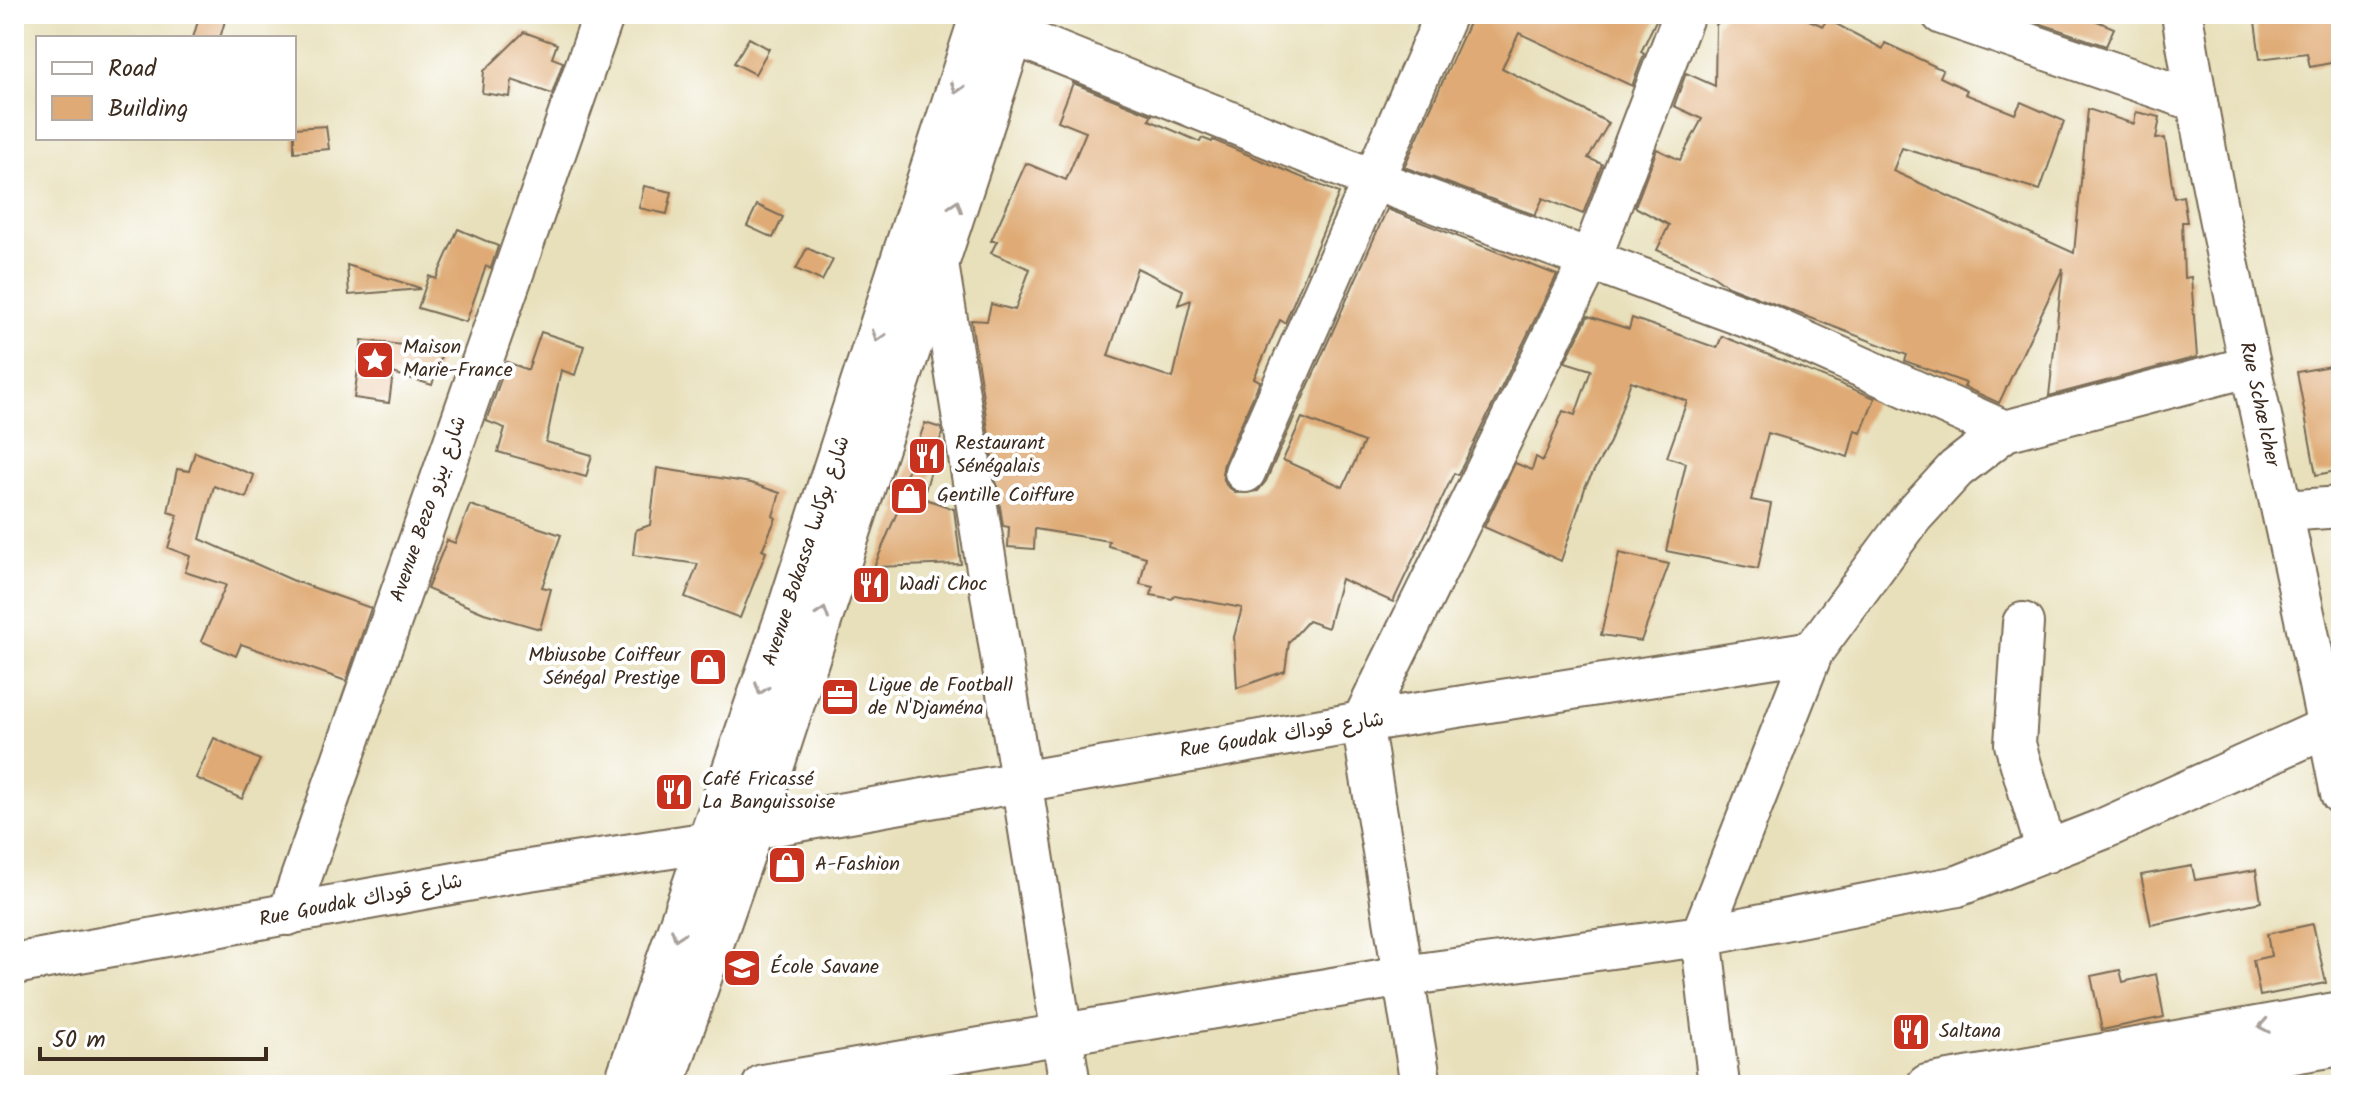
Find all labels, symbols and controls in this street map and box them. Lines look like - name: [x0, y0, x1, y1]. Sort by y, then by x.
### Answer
- legend: [36, 36, 296, 140]
- text: Road: [108, 50, 157, 89]
- one-way arrow: [951, 81, 967, 95]
- text: Building: [108, 90, 188, 129]
- one-way arrow: [946, 200, 962, 214]
- one-way arrow: [872, 328, 888, 342]
- place label: Maison Marie-France: [403, 332, 513, 387]
- place icon: Maison Marie-France: [354, 339, 396, 381]
- street label: Rue Schœlcher: [2229, 339, 2288, 471]
- street label: Avenue Bezo شارع بيزو: [382, 411, 476, 607]
- place label: Restaurant Sénégalais: [955, 428, 1046, 483]
- street label: Avenue Bokassa شارع بوكاسا: [755, 432, 859, 670]
- restaurant icon: Restaurant Sénégalais: [906, 435, 948, 477]
- shop icon: Gentille Coiffure: [888, 475, 930, 517]
- place label: Gentille Coiffure: [937, 480, 1074, 512]
- restaurant icon: Wadi Choc: [850, 564, 892, 606]
- place label: Wadi Choc: [899, 569, 988, 601]
- one-way arrow: [814, 607, 830, 620]
- place label: Mbiusobe Coiffeur Sénégal Prestige: [528, 640, 681, 695]
- shop icon: Mbiusobe Coiffeur Sénégal Prestige: [687, 646, 729, 688]
- place label: Ligue de Football de N'Djaména: [868, 670, 1013, 725]
- office icon: Ligue de Football de N'Djaména: [819, 676, 861, 718]
- one-way arrow: [754, 681, 770, 695]
- street label: Rue Goudak شارع قوداك: [1177, 704, 1387, 768]
- place label: Café Fricassé La Banguissoise: [702, 764, 835, 819]
- restaurant icon: Café Fricassé La Banguissoise: [653, 771, 695, 813]
- shop icon: A-Fashion: [766, 844, 808, 886]
- place label: A-Fashion: [815, 849, 900, 881]
- street label: Rue Goudak شارع قوداك: [256, 866, 466, 936]
- one-way arrow: [670, 927, 686, 941]
- school or university icon: École Savane: [721, 947, 763, 989]
- place label: École Savane: [770, 952, 879, 984]
- scale bar: [40, 1011, 266, 1061]
- restaurant icon: Saltana: [1890, 1011, 1932, 1053]
- place label: Saltana: [1939, 1016, 2001, 1048]
- one-way arrow: [2257, 1016, 2271, 1033]
- text: 50 m: [52, 1021, 106, 1060]

